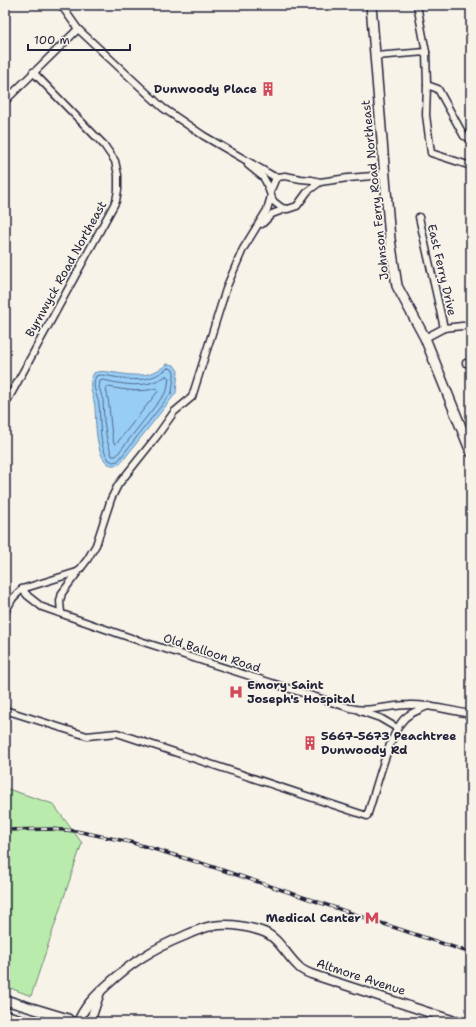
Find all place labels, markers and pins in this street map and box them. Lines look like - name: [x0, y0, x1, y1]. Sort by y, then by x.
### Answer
- place label: Dunwoody Place: [154, 81, 257, 97]
- building icon: Dunwoody Place: [260, 81, 276, 97]
- place label: Emory Saint Joseph's Hospital: [247, 677, 355, 707]
- hospital icon: Emory Saint Joseph's Hospital: [228, 684, 244, 700]
- place label: 5667-5673 Peachtree Dunwoody Rd: [321, 728, 457, 758]
- building icon: 5667-5673 Peachtree Dunwoody Rd: [302, 735, 318, 751]
- place label: Medical Center: [266, 910, 362, 926]
- metro station icon: Medical Center: [364, 910, 380, 926]

